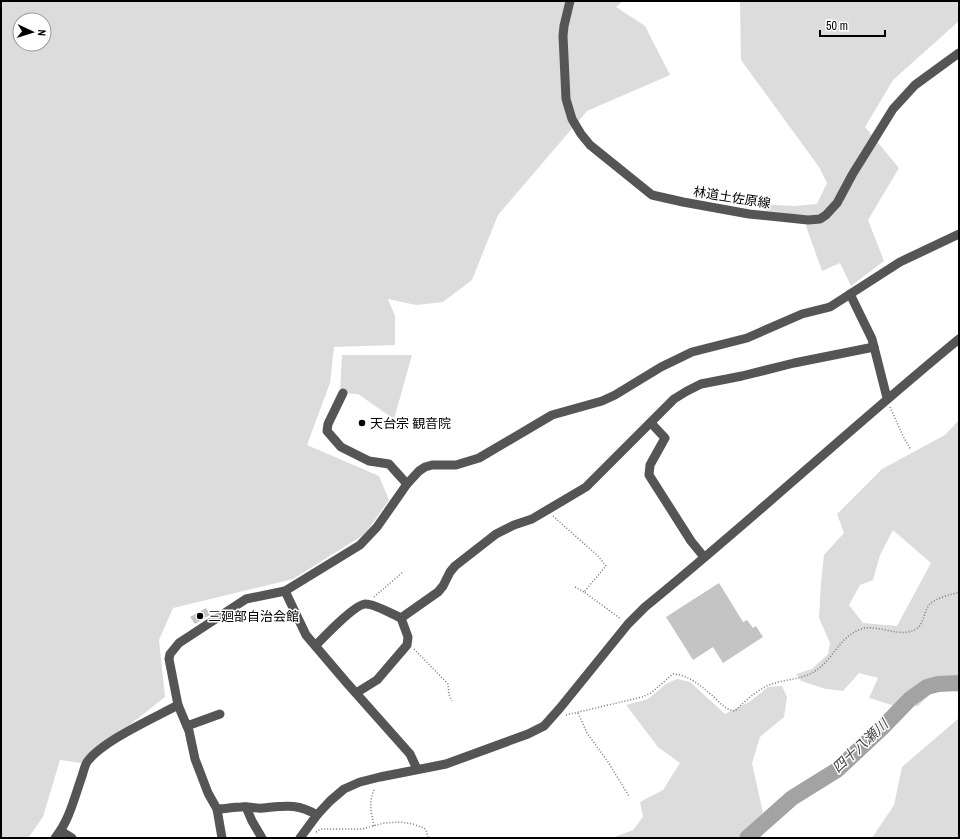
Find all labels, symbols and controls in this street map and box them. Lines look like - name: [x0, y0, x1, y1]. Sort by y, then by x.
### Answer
- north arrow: [12, 12, 52, 52]
- scale bar: [820, 12, 885, 38]
- text: 50 m: [826, 18, 848, 34]
- text: N: [35, 29, 49, 36]
- street label: 林道土佐原線: [692, 183, 772, 212]
- place label: 天台宗 観音院: [370, 415, 451, 432]
- marker: 天台宗 観音院: [357, 418, 367, 428]
- place label: 三廻部自治会館: [208, 608, 299, 625]
- marker: 三廻部自治会館: [195, 611, 205, 621]
- water label: 四十八瀬川: [828, 714, 893, 776]

